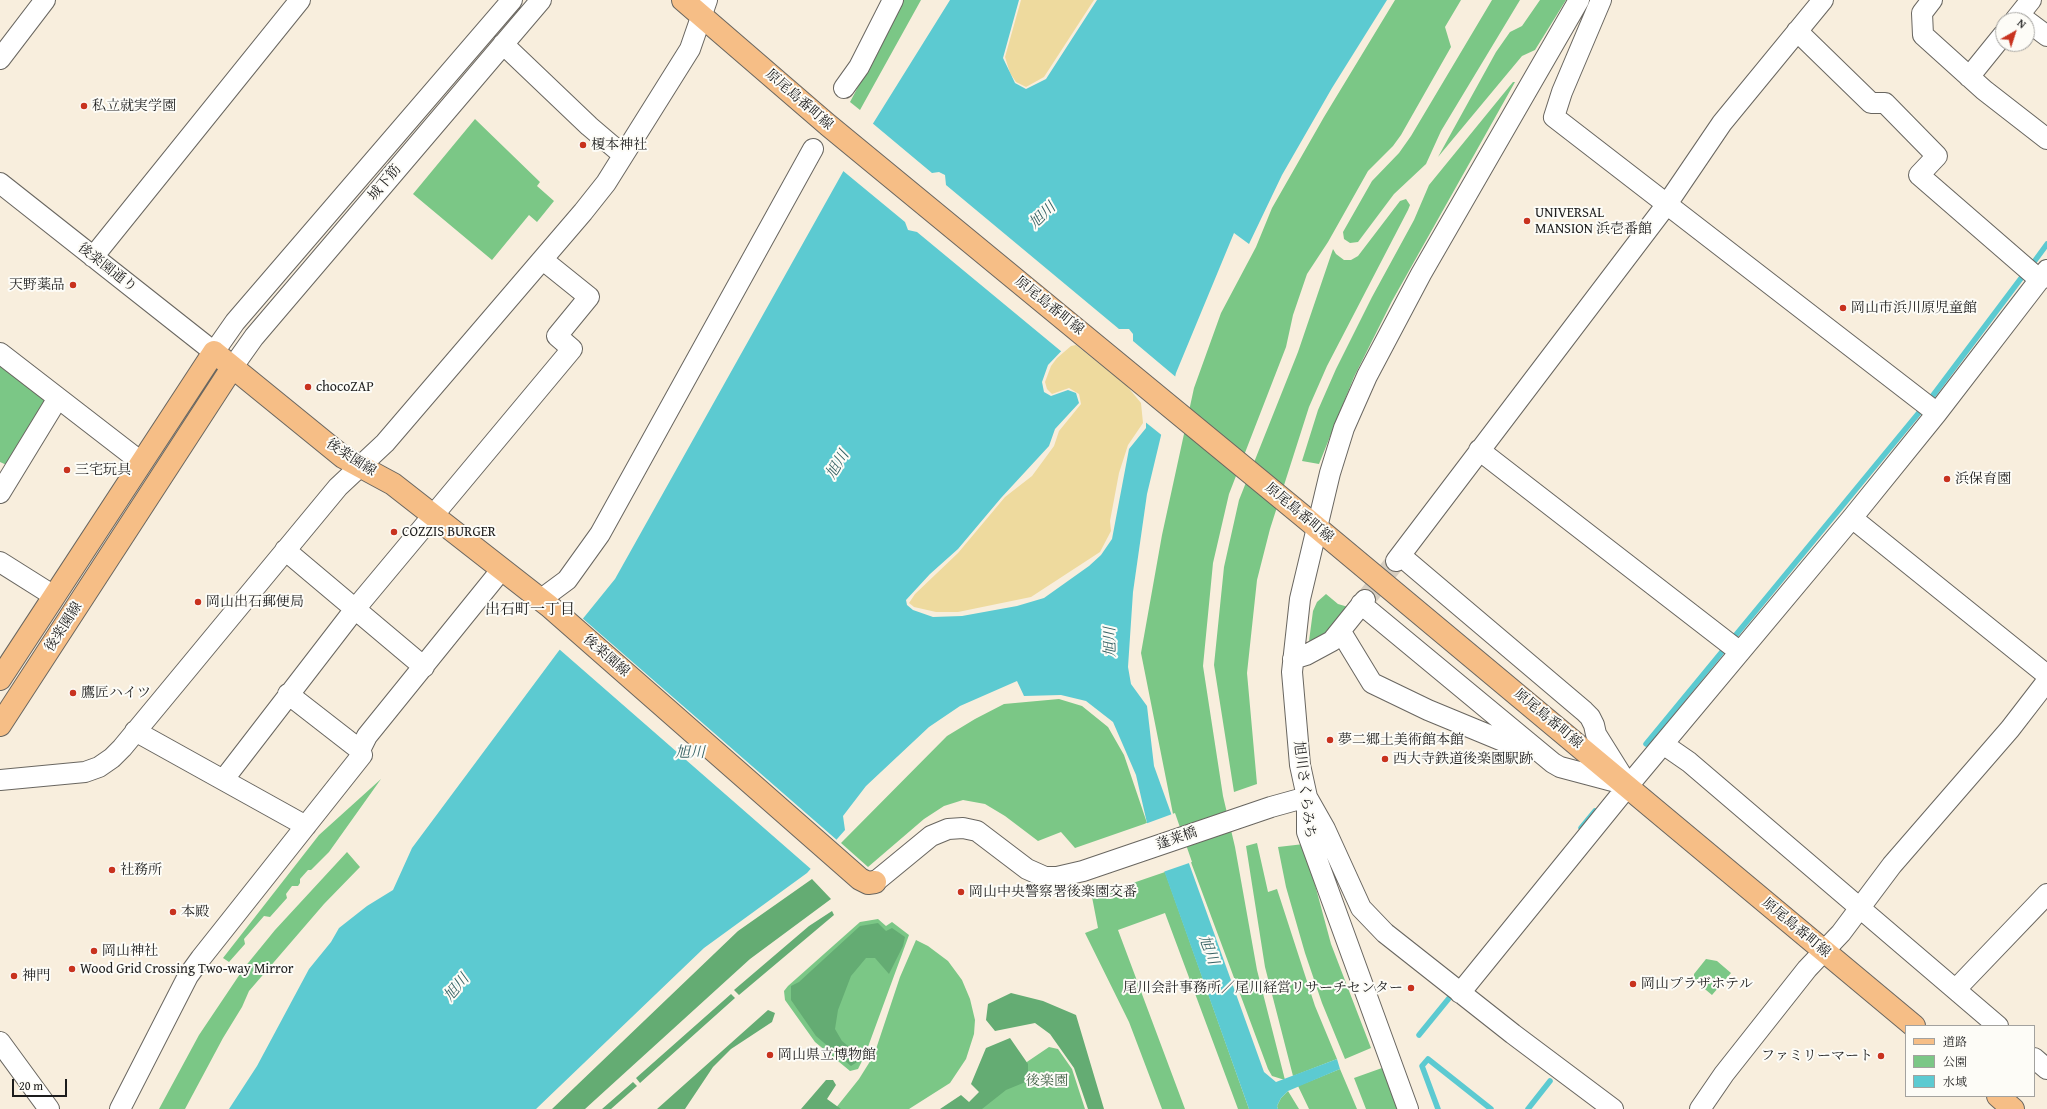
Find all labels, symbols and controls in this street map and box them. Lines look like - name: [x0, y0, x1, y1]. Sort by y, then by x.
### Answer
- north arrow: [1995, 12, 2035, 52]
- text: N: [2014, 15, 2030, 32]
- street label: 原尾島番町線: [762, 66, 836, 134]
- place label: 私立就実学園: [92, 98, 176, 114]
- marker: 私立就実学園: [79, 101, 89, 111]
- place label: 榎本神社: [591, 137, 647, 153]
- marker: 榎本神社: [578, 140, 588, 150]
- street label: 城下筋: [365, 162, 405, 204]
- water label: 旭川: [1026, 199, 1060, 233]
- place label: UNIVERSAL MANSION 浜壱番館: [1535, 205, 1652, 238]
- marker: UNIVERSAL MANSION 浜壱番館: [1522, 216, 1532, 226]
- street label: 後楽園通り: [74, 240, 140, 296]
- street label: 原尾島番町線: [1011, 273, 1087, 339]
- place label: 天野薬品: [9, 277, 65, 293]
- marker: 天野薬品: [68, 280, 78, 290]
- place label: 岡山市浜川原児童館: [1851, 300, 1977, 316]
- marker: 岡山市浜川原児童館: [1838, 303, 1848, 313]
- place label: chocoZAP: [316, 379, 374, 395]
- marker: chocoZAP: [303, 382, 313, 392]
- street label: 後楽園線: [323, 436, 379, 480]
- water label: 旭川: [823, 448, 853, 482]
- place label: 三宅玩具: [75, 462, 131, 478]
- marker: 三宅玩具: [62, 465, 72, 475]
- place label: 浜保育園: [1955, 471, 2011, 487]
- marker: 浜保育園: [1942, 474, 1952, 484]
- street label: 原尾島番町線: [1261, 480, 1337, 546]
- place label: COZZIS BURGER: [402, 524, 496, 540]
- marker: COZZIS BURGER: [389, 527, 399, 537]
- place label: 岡山出石郵便局: [206, 594, 304, 610]
- marker: 岡山出石郵便局: [193, 597, 203, 607]
- street label: 後楽園線: [42, 599, 86, 655]
- district label: 出石町一丁目: [485, 601, 575, 619]
- water label: 旭川: [1102, 627, 1120, 657]
- street label: 後楽園線: [579, 631, 633, 681]
- place label: 鷹匠ハイツ: [81, 685, 151, 701]
- street label: 原尾島番町線: [1510, 686, 1586, 752]
- marker: 鷹匠ハイツ: [68, 688, 78, 698]
- place label: 夢二郷土美術館本館: [1338, 732, 1464, 748]
- marker: 夢二郷土美術館本館: [1325, 735, 1335, 745]
- street label: 旭川さくらみち: [1290, 740, 1318, 840]
- water label: 旭川: [675, 744, 705, 762]
- place label: 西大寺鉄道後楽園駅跡: [1393, 751, 1533, 767]
- marker: 西大寺鉄道後楽園駅跡: [1380, 754, 1390, 764]
- street label: 蓬莱橋: [1154, 824, 1200, 854]
- place label: 社務所: [120, 862, 162, 878]
- marker: 社務所: [107, 865, 117, 875]
- place label: 岡山中央警察署後楽園交番: [969, 884, 1137, 900]
- marker: 岡山中央警察署後楽園交番: [956, 887, 966, 897]
- street label: 原尾島番町線: [1758, 895, 1834, 961]
- place label: 本殿: [181, 904, 209, 920]
- marker: 本殿: [168, 907, 178, 917]
- water label: 旭川: [1194, 933, 1222, 967]
- place label: 岡山神社: [102, 943, 158, 959]
- marker: 岡山神社: [89, 946, 99, 956]
- place label: Wood Grid Crossing Two-way Mirror: [80, 961, 294, 977]
- marker: Wood Grid Crossing Two-way Mirror: [67, 964, 77, 974]
- place label: 神門: [22, 968, 50, 984]
- marker: 神門: [9, 971, 19, 981]
- water label: 旭川: [440, 971, 474, 1005]
- place label: 岡山プラザホテル: [1641, 976, 1753, 992]
- marker: 岡山プラザホテル: [1628, 979, 1638, 989]
- place label: 尾川会計事務所／尾川経営リサーチセンター: [1123, 980, 1403, 996]
- marker: 尾川会計事務所／尾川経営リサーチセンター: [1406, 983, 1416, 993]
- legend: [1905, 1025, 2035, 1097]
- text: 道路: [1943, 1033, 1967, 1050]
- place label: 岡山県立博物館: [778, 1047, 876, 1063]
- place label: ファミリーマート: [1761, 1048, 1873, 1064]
- marker: 岡山県立博物館: [765, 1050, 775, 1060]
- marker: ファミリーマート: [1876, 1051, 1886, 1061]
- text: 公園: [1943, 1053, 1967, 1070]
- scale bar: [14, 1071, 69, 1097]
- park label: 後楽園: [1026, 1073, 1068, 1089]
- text: 水域: [1943, 1073, 1967, 1090]
- text: 20 m: [19, 1077, 43, 1094]

